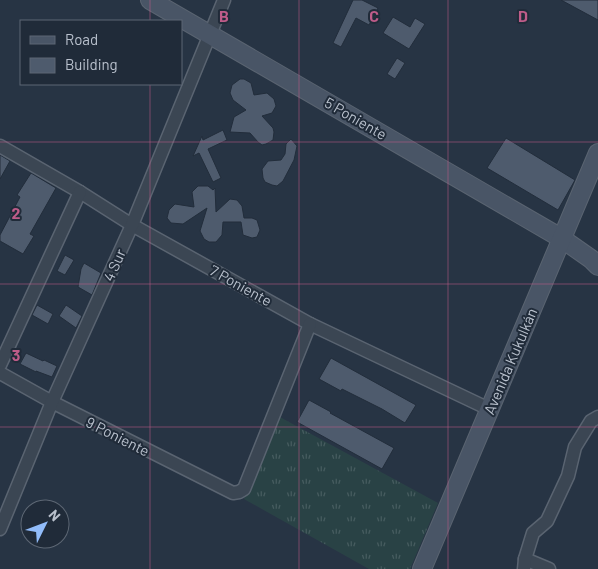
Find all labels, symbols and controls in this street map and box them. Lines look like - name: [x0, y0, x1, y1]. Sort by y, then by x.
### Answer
- text: B: [219, 6, 229, 25]
- text: C: [369, 6, 379, 25]
- text: D: [518, 6, 528, 25]
- legend: [20, 20, 182, 85]
- text: Road: [65, 30, 98, 48]
- text: Building: [65, 55, 118, 73]
- street label: 5 Poniente: [322, 93, 390, 143]
- text: 2: [12, 203, 21, 222]
- street label: 4 Sur: [99, 246, 129, 284]
- street label: 7 Poniente: [207, 261, 275, 309]
- street label: Avenida Kukulkán: [480, 305, 540, 417]
- text: 3: [12, 345, 20, 364]
- street label: 9 Poniente: [83, 412, 153, 460]
- north arrow: [20, 499, 70, 549]
- text: N: [46, 506, 64, 524]

